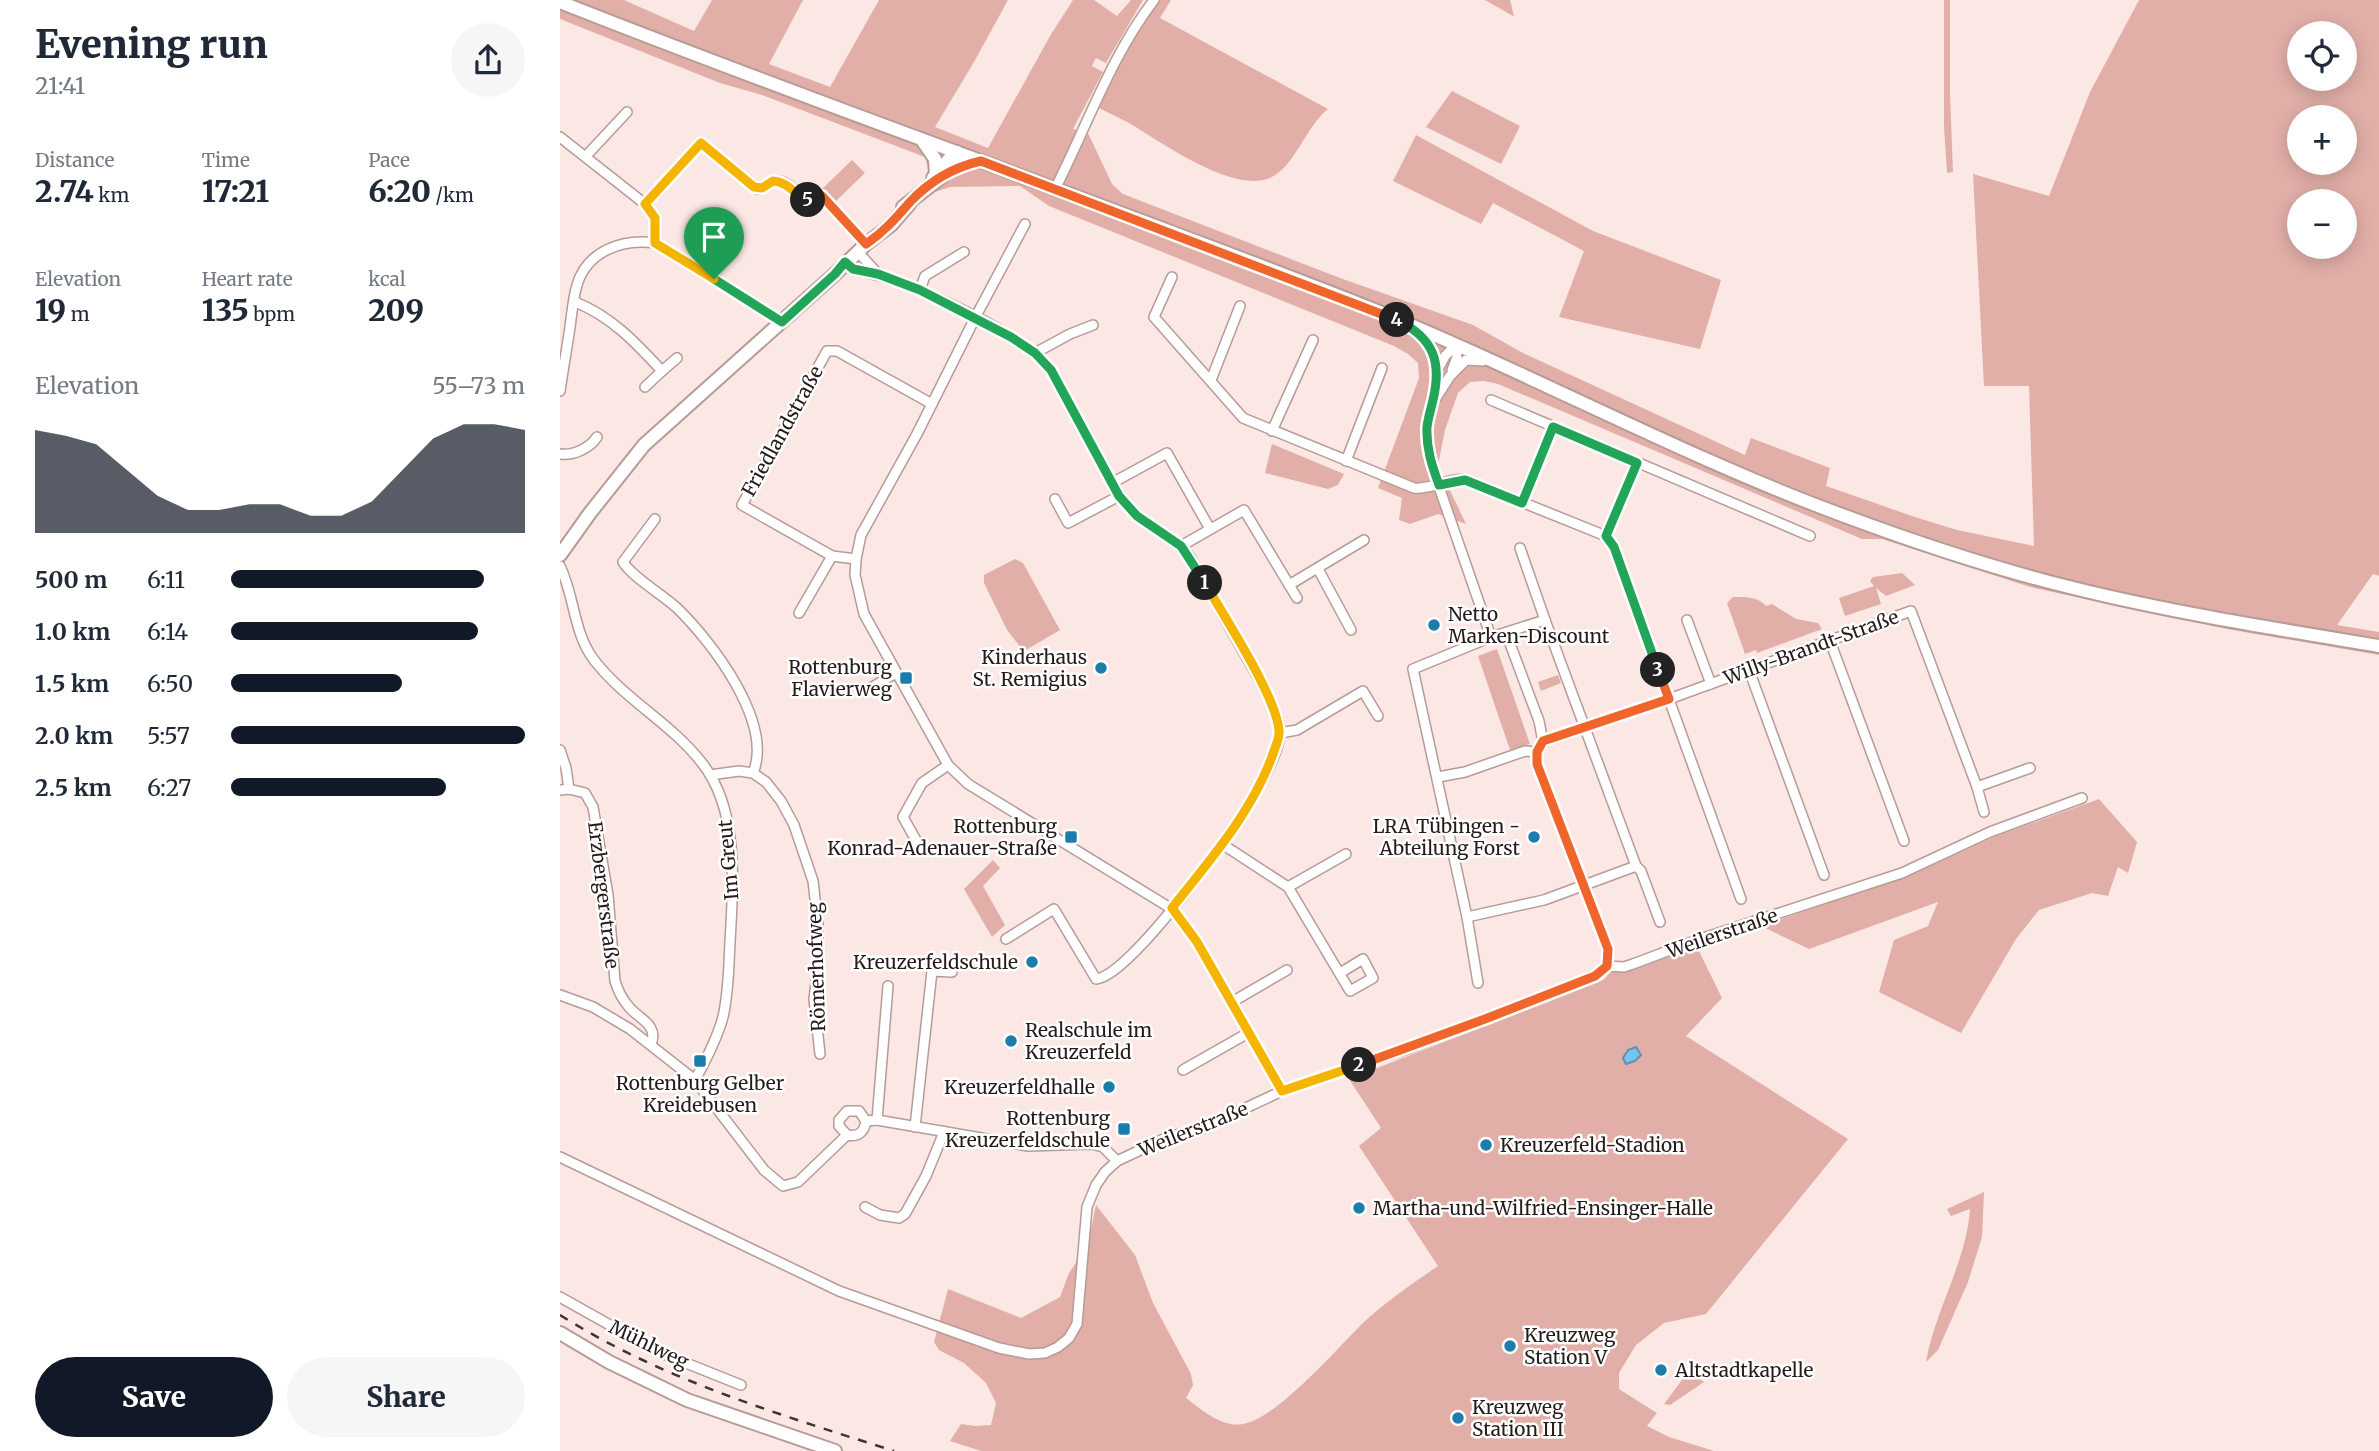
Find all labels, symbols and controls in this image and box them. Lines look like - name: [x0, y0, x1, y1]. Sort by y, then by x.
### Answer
- text: Evening run: [35, 21, 268, 68]
- map controls: [2287, 21, 2357, 259]
- button: locate: [2287, 21, 2357, 91]
- button: share: [451, 23, 525, 97]
- text: 21:41: [35, 71, 85, 100]
- button: +: [2287, 105, 2357, 175]
- text: Distance: [35, 148, 114, 172]
- text: Time: [202, 148, 250, 172]
- text: Pace: [368, 148, 410, 172]
- text: 2.74: [35, 172, 94, 210]
- text: 17:21: [202, 172, 269, 210]
- text: 6:20: [368, 172, 431, 210]
- pin: 5: [790, 182, 826, 218]
- text: km: [94, 183, 129, 207]
- text: /km: [431, 183, 474, 207]
- text: 5: [802, 187, 813, 211]
- button: −: [2287, 189, 2357, 259]
- pin: [684, 207, 744, 279]
- icon: arrive: [695, 218, 733, 256]
- text: Elevation: [35, 267, 121, 291]
- text: Heart rate: [202, 267, 293, 291]
- text: kcal: [368, 267, 406, 291]
- text: 19: [35, 291, 66, 329]
- text: 135: [202, 291, 249, 329]
- text: 209: [368, 291, 424, 329]
- text: m: [66, 302, 90, 326]
- text: bpm: [249, 302, 295, 326]
- pin: 4: [1380, 302, 1414, 338]
- text: 4: [1390, 307, 1403, 331]
- street label: Friedlandstraße: [736, 361, 828, 501]
- text: Elevation: [35, 371, 139, 400]
- text: 55–73 m: [432, 371, 525, 400]
- text: 500 m: [35, 565, 107, 594]
- text: 6:11: [147, 565, 185, 594]
- pin: 1: [1188, 566, 1222, 600]
- text: 1: [1200, 570, 1209, 594]
- place label: Netto Marken-Discount: [1448, 602, 1610, 648]
- street label: Willy-Brandt-Straße: [1719, 604, 1902, 690]
- text: 1.0 km: [35, 617, 110, 646]
- text: 6:14: [147, 617, 188, 646]
- marker: Netto Marken-Discount: [1426, 617, 1442, 633]
- place label: Kinderhaus St. Remigius: [973, 645, 1087, 691]
- pin: 3: [1640, 652, 1676, 688]
- place label: Rottenburg Flavierweg: [788, 655, 892, 701]
- text: 3: [1652, 657, 1663, 681]
- marker: Kinderhaus St. Remigius: [1093, 660, 1109, 676]
- text: 1.5 km: [35, 669, 109, 698]
- text: 6:50: [147, 669, 193, 698]
- marker: Rottenburg Flavierweg: [898, 670, 914, 686]
- text: 2.0 km: [35, 721, 113, 750]
- text: 5:57: [147, 721, 190, 750]
- text: 2.5 km: [35, 773, 112, 802]
- text: 6:27: [147, 773, 191, 802]
- place label: Rottenburg Konrad-Adenauer-Straße: [827, 814, 1057, 860]
- place label: LRA Tübingen - Abteilung Forst: [1373, 814, 1521, 860]
- street label: Im Greut: [712, 818, 743, 901]
- street label: Erzbergerstraße: [583, 820, 625, 970]
- marker: Rottenburg Konrad-Adenauer-Straße: [1063, 829, 1079, 845]
- marker: LRA Tübingen - Abteilung Forst: [1526, 829, 1542, 845]
- street label: Römerhofweg: [802, 901, 830, 1032]
- street label: Weilerstraße: [1662, 903, 1781, 964]
- place label: Kreuzerfeldschule: [853, 950, 1018, 974]
- marker: Kreuzerfeldschule: [1024, 954, 1040, 970]
- place label: Realschule im Kreuzerfeld: [1025, 1018, 1152, 1064]
- marker: Realschule im Kreuzerfeld: [1003, 1033, 1019, 1049]
- pin: 2: [1342, 1048, 1376, 1082]
- text: 2: [1353, 1052, 1364, 1076]
- marker: Rottenburg Gelber Kreidebusen: [692, 1053, 708, 1069]
- place label: Rottenburg Gelber Kreidebusen: [616, 1071, 785, 1117]
- place label: Kreuzerfeldhalle: [944, 1075, 1095, 1099]
- marker: Kreuzerfeldhalle: [1101, 1079, 1117, 1095]
- street label: Weilerstraße: [1134, 1096, 1251, 1162]
- place label: Rottenburg Kreuzerfeldschule: [945, 1106, 1110, 1152]
- marker: Rottenburg Kreuzerfeldschule: [1116, 1121, 1132, 1137]
- place label: Kreuzerfeld-Stadion: [1500, 1133, 1685, 1157]
- marker: Kreuzerfeld-Stadion: [1478, 1137, 1494, 1153]
- place label: Martha-und-Wilfried-Ensinger-Halle: [1373, 1196, 1713, 1220]
- marker: Martha-und-Wilfried-Ensinger-Halle: [1351, 1200, 1367, 1216]
- street label: Mühlweg: [605, 1314, 693, 1374]
- place label: Kreuzweg Station V: [1524, 1323, 1616, 1369]
- marker: Kreuzweg Station V: [1502, 1338, 1518, 1354]
- button: Save: [35, 1357, 273, 1437]
- button: Share: [287, 1357, 525, 1437]
- place label: Altstadtkapelle: [1674, 1358, 1814, 1382]
- marker: Altstadtkapelle: [1653, 1362, 1669, 1378]
- place label: Kreuzweg Station III: [1472, 1395, 1564, 1441]
- marker: Kreuzweg Station III: [1450, 1410, 1466, 1426]

